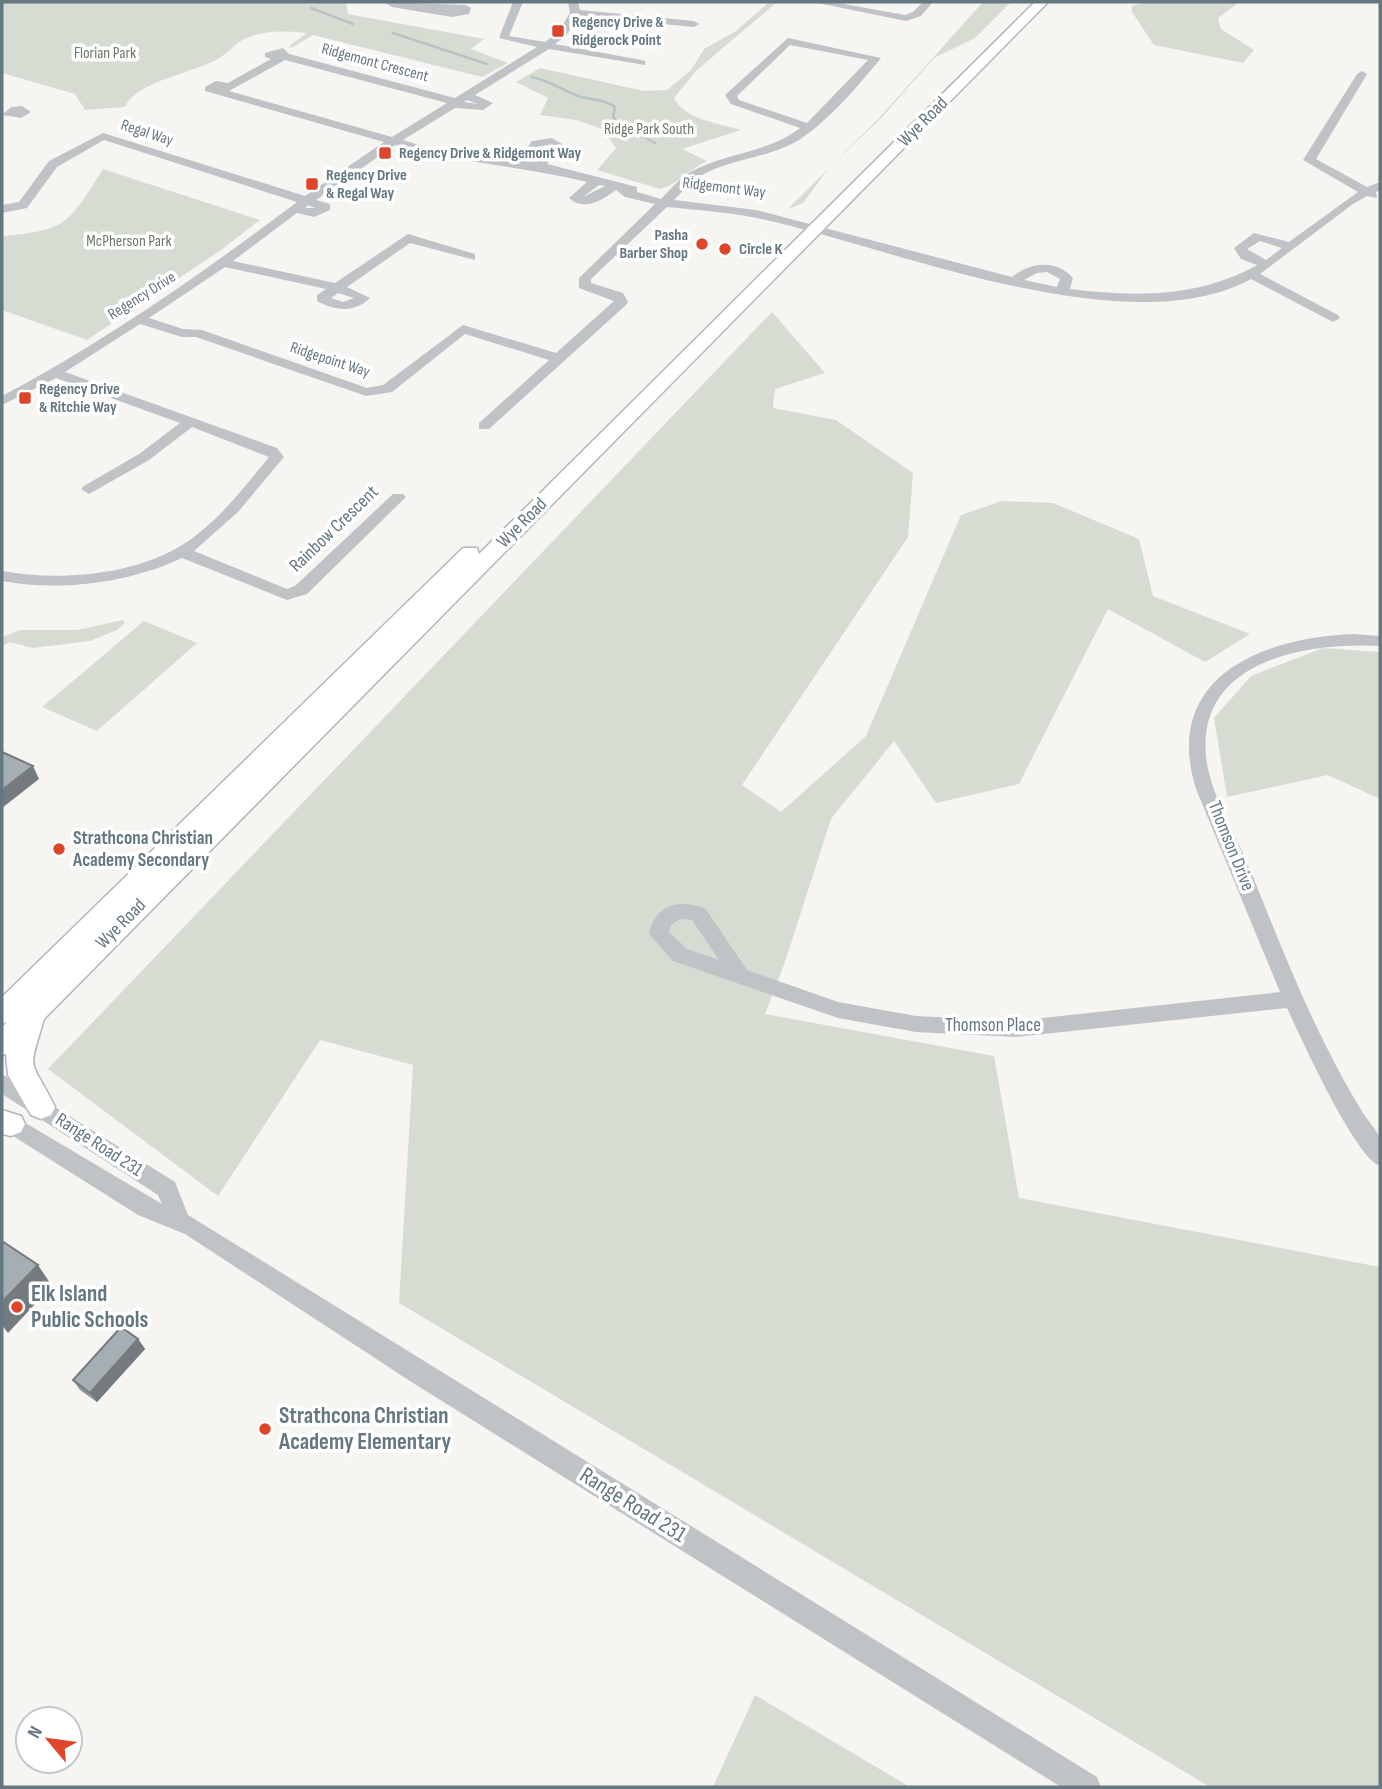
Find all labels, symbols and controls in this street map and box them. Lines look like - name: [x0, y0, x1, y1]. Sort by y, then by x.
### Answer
- place label: Regency Drive & Ridgerock Point: [572, 13, 664, 50]
- marker: Regency Drive & Ridgerock Point: [550, 23, 566, 39]
- street label: Ridgemont Crescent: [319, 40, 431, 86]
- park label: Florian Park: [74, 44, 136, 63]
- street label: Wye Road: [893, 92, 953, 152]
- street label: Regal Way: [119, 116, 175, 150]
- park label: Ridge Park South: [604, 120, 694, 139]
- place label: Regency Drive & Ridgemont Way: [399, 144, 582, 163]
- marker: Regency Drive & Ridgemont Way: [377, 145, 393, 161]
- place label: Regency Drive & Regal Way: [326, 166, 407, 203]
- street label: Ridgemont Way: [682, 173, 766, 203]
- marker: Regency Drive & Regal Way: [304, 176, 320, 192]
- place label: Pasha Barber Shop: [619, 226, 688, 263]
- park label: McPherson Park: [86, 232, 172, 251]
- marker: Pasha Barber Shop: [694, 236, 710, 252]
- place label: Circle K: [739, 240, 783, 259]
- marker: Circle K: [717, 241, 733, 257]
- street label: Regency Drive: [105, 268, 179, 324]
- street label: Ridgepoint Way: [288, 338, 372, 382]
- place label: Regency Drive & Ritchie Way: [39, 380, 120, 417]
- marker: Regency Drive & Ritchie Way: [17, 390, 33, 406]
- street label: Rainbow Crescent: [285, 481, 383, 577]
- street label: Wye Road: [492, 493, 552, 553]
- street label: Thomson Drive: [1203, 798, 1259, 894]
- place label: Strathcona Christian Academy Secondary: [72, 827, 213, 872]
- marker: Strathcona Christian Academy Secondary: [51, 841, 67, 857]
- street label: Wye Road: [91, 894, 151, 954]
- street label: Thomson Place: [945, 1014, 1041, 1037]
- street label: Range Road 231: [51, 1108, 147, 1182]
- place label: Elk Island Public Schools: [31, 1280, 148, 1334]
- marker: Elk Island Public Schools: [9, 1299, 25, 1315]
- place label: Strathcona Christian Academy Elementary: [278, 1402, 451, 1456]
- marker: Strathcona Christian Academy Elementary: [257, 1421, 273, 1437]
- street label: Range Road 231: [575, 1461, 691, 1549]
- north arrow: [14, 1705, 84, 1775]
- text: N: [23, 1722, 48, 1743]

